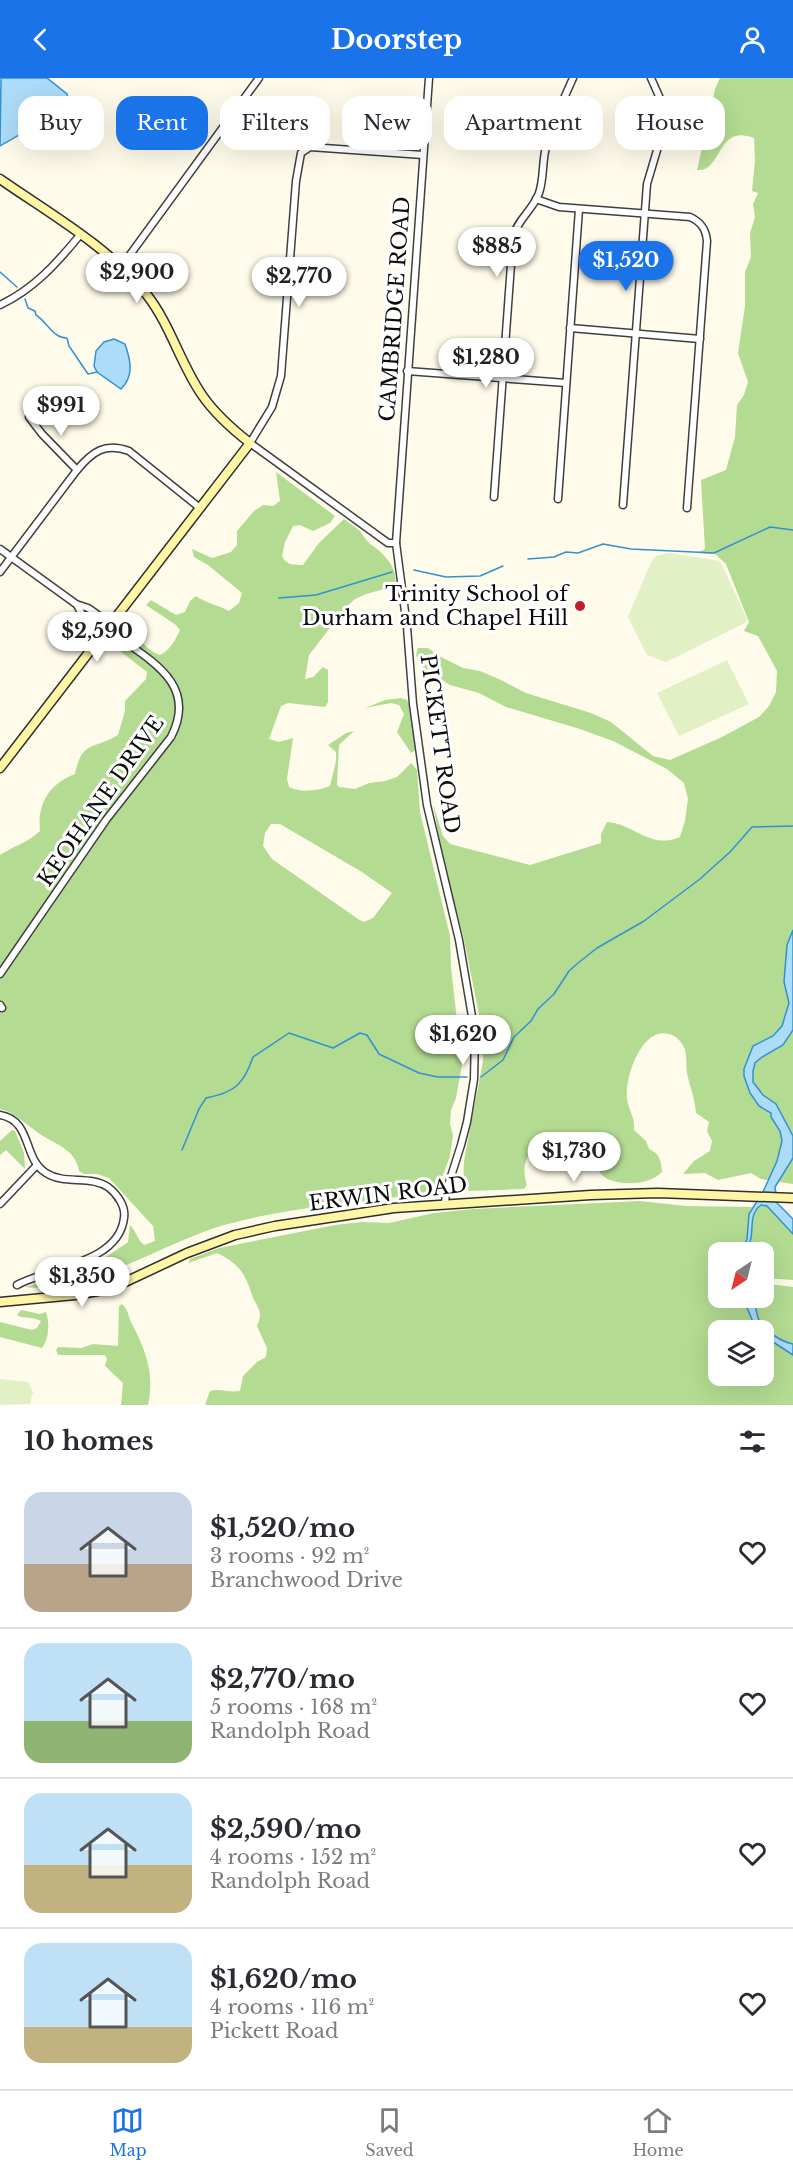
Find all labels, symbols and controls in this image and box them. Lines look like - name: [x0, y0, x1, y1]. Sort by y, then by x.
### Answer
- icon: back: [24, 23, 57, 56]
- text: Doorstep: [331, 23, 462, 56]
- icon: person: [736, 23, 769, 56]
- chip: Buy: [18, 96, 104, 150]
- chip: Rent: [116, 96, 208, 150]
- chip: Filters: [220, 96, 330, 150]
- chip: New: [342, 96, 432, 150]
- chip: Apartment: [444, 96, 603, 150]
- chip: House: [615, 96, 725, 150]
- street label: CAMBRIDGE ROAD: [374, 196, 416, 422]
- pin: $885: [461, 227, 533, 278]
- text: $885: [472, 234, 522, 258]
- pin: $1,520: [577, 241, 675, 292]
- text: $1,520: [593, 248, 659, 272]
- pin: $2,900: [88, 253, 186, 304]
- pin: $2,770: [250, 257, 348, 308]
- text: $2,900: [100, 260, 174, 284]
- text: $2,770: [266, 264, 332, 288]
- pin: $1,280: [437, 338, 535, 389]
- text: $1,280: [452, 345, 520, 369]
- pin: $991: [25, 386, 97, 437]
- text: $991: [37, 393, 85, 417]
- place label: Trinity School of Durham and Chapel Hill: [302, 581, 570, 631]
- marker: Trinity School of Durham and Chapel Hill: [573, 599, 587, 613]
- pin: $2,590: [48, 612, 146, 663]
- text: $2,590: [61, 619, 133, 643]
- street label: PICKETT ROAD: [415, 653, 465, 835]
- street label: KEOHANE DRIVE: [32, 711, 170, 891]
- pin: $1,620: [414, 1015, 512, 1066]
- text: $1,620: [429, 1022, 497, 1046]
- pin: $1,730: [525, 1132, 623, 1183]
- text: $1,730: [542, 1139, 606, 1163]
- street label: ERWIN ROAD: [307, 1171, 469, 1217]
- north arrow: [708, 1242, 774, 1308]
- map controls: [708, 1242, 774, 1386]
- pin: $1,350: [33, 1257, 131, 1308]
- text: $1,350: [49, 1264, 115, 1288]
- button: layers: [708, 1320, 774, 1386]
- text: 10 homes: [24, 1425, 154, 1457]
- icon: filters: [736, 1425, 769, 1458]
- text: $1,520/mo: [210, 1512, 355, 1544]
- icon: home: [72, 1516, 144, 1588]
- icon: heart: [736, 1536, 769, 1569]
- text: 3 rooms · 92 m²: [210, 1544, 369, 1568]
- text: Branchwood Drive: [210, 1568, 403, 1592]
- text: $2,770/mo: [210, 1663, 355, 1695]
- icon: home: [72, 1667, 144, 1739]
- icon: heart: [736, 1687, 769, 1720]
- text: 5 rooms · 168 m²: [210, 1695, 377, 1719]
- text: Randolph Road: [210, 1719, 370, 1743]
- text: $2,590/mo: [210, 1813, 361, 1845]
- icon: home: [72, 1817, 144, 1889]
- icon: heart: [736, 1837, 769, 1870]
- text: 4 rooms · 152 m²: [210, 1845, 376, 1869]
- text: Randolph Road: [210, 1869, 370, 1893]
- text: $1,620/mo: [210, 1963, 357, 1995]
- icon: home: [72, 1967, 144, 2039]
- icon: heart: [736, 1987, 769, 2020]
- text: 4 rooms · 116 m²: [210, 1995, 374, 2019]
- text: Pickett Road: [210, 2019, 338, 2043]
- tab: Map: [109, 2104, 147, 2160]
- tab: Saved: [365, 2104, 414, 2160]
- tab: Home: [632, 2104, 684, 2160]

